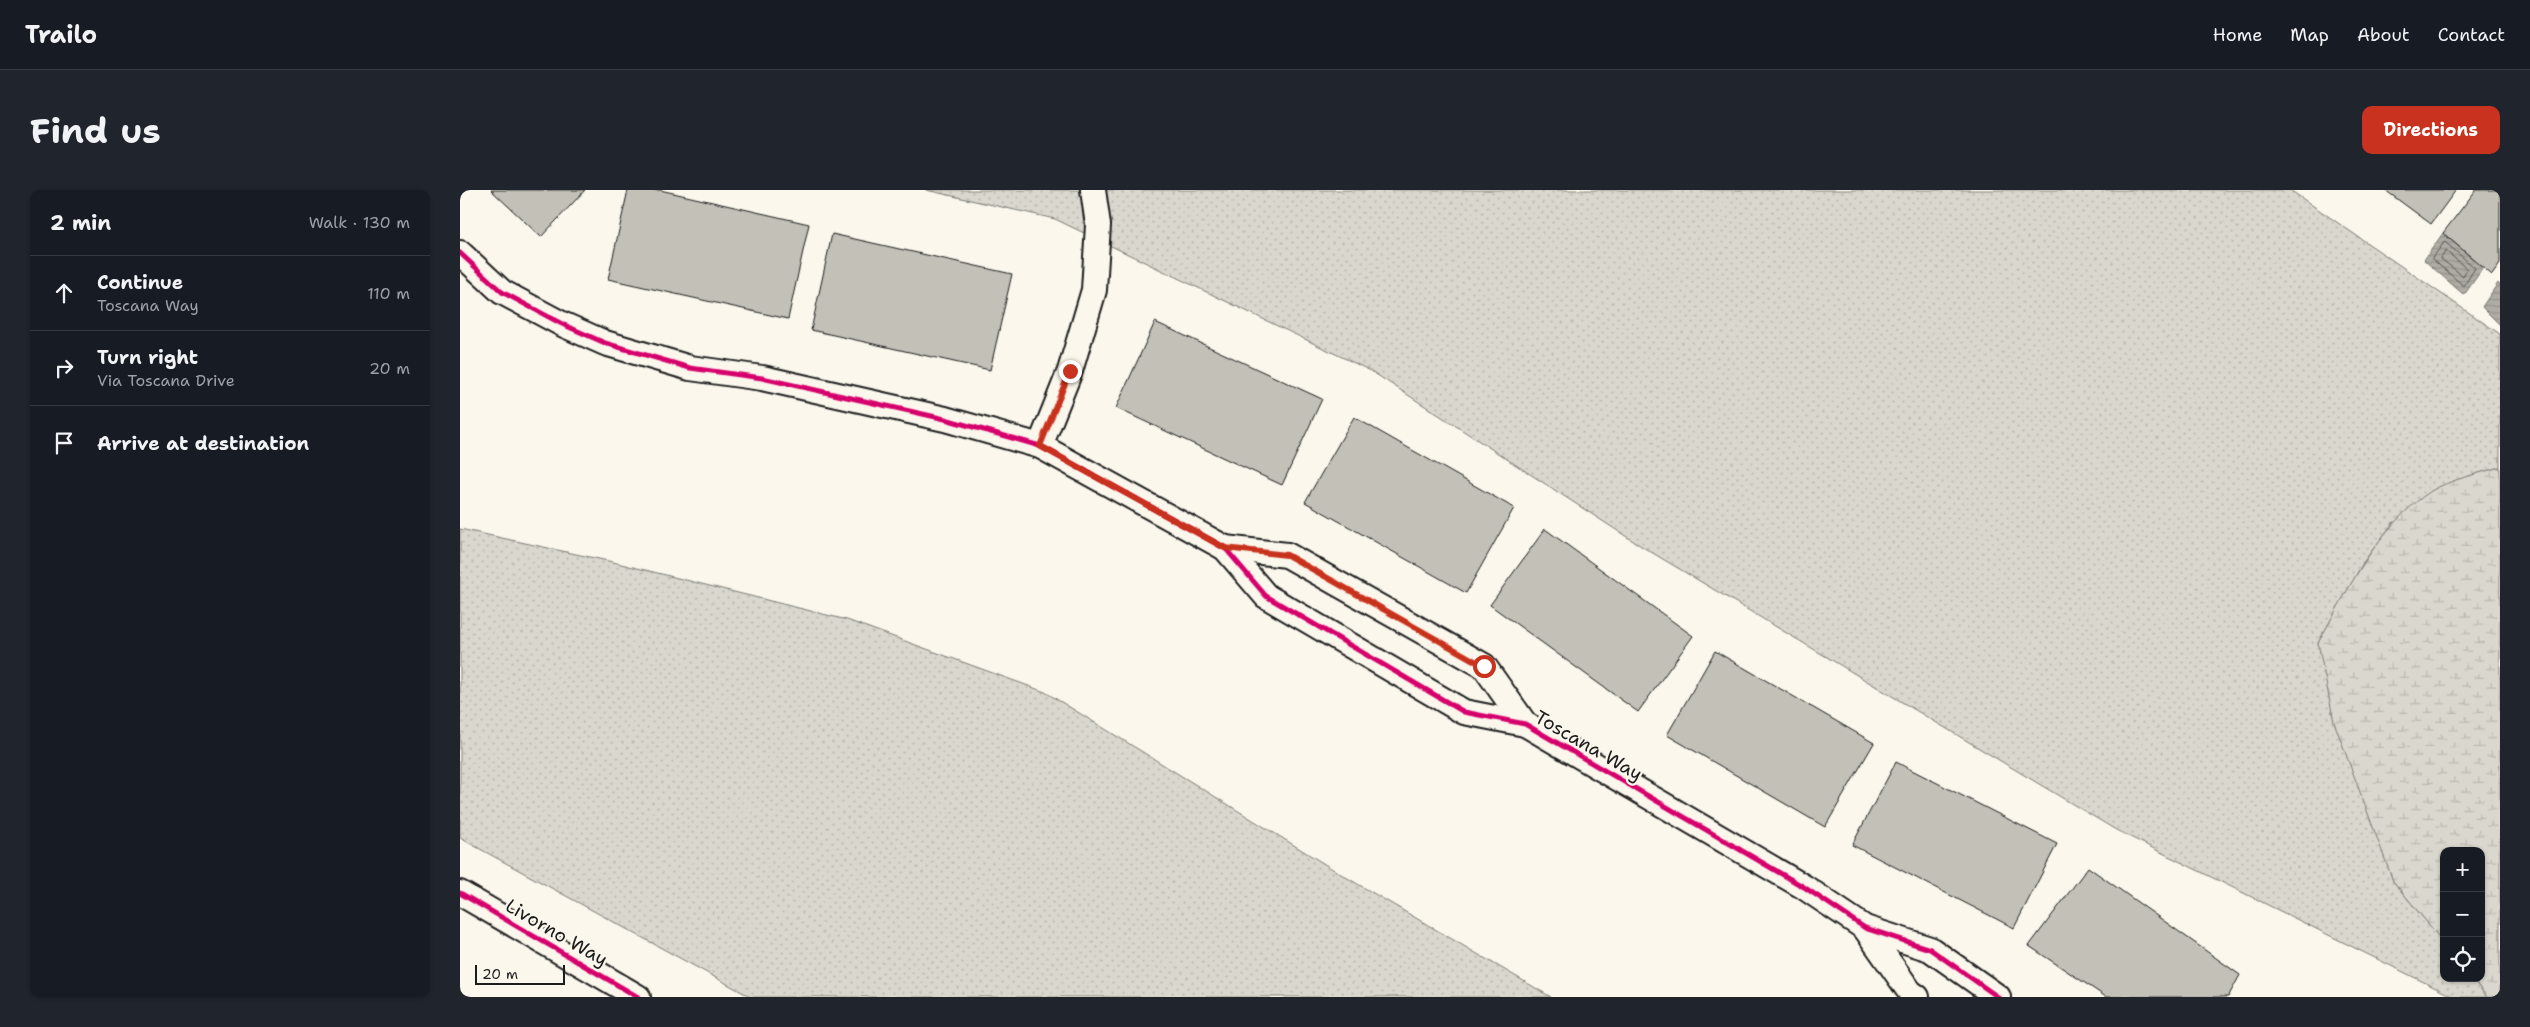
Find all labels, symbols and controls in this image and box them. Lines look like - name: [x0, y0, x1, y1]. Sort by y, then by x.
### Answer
- text: Trailo: [25, 19, 97, 51]
- text: Home: [2213, 23, 2262, 47]
- text: Map: [2290, 23, 2329, 47]
- text: About: [2357, 23, 2410, 47]
- text: Contact: [2438, 23, 2505, 47]
- button: Directions: [2362, 106, 2500, 154]
- text: Find us: [30, 107, 161, 154]
- text: 2 min: [50, 209, 111, 237]
- text: Walk · 130 m: [309, 212, 410, 233]
- text: Continue: [97, 270, 183, 295]
- icon: ahead: [50, 279, 78, 307]
- text: 110 m: [367, 283, 410, 304]
- text: Toscana Way: [97, 295, 199, 316]
- text: Turn right: [97, 345, 198, 370]
- icon: right: [50, 354, 78, 382]
- text: 20 m: [369, 358, 410, 379]
- route end: [1059, 360, 1082, 383]
- text: Via Toscana Drive: [97, 370, 235, 391]
- icon: arrive: [50, 429, 78, 457]
- text: Arrive at destination: [97, 431, 309, 456]
- route start: [1473, 655, 1496, 678]
- street label: Toscana Way: [1530, 704, 1647, 786]
- map controls: [2440, 847, 2485, 982]
- button: +: [2440, 847, 2485, 892]
- button: −: [2440, 892, 2485, 937]
- street label: Livorno Way: [501, 893, 612, 972]
- button: locate: [2440, 937, 2485, 982]
- scale bar: [475, 962, 565, 985]
- text: 20 m: [482, 965, 518, 983]

